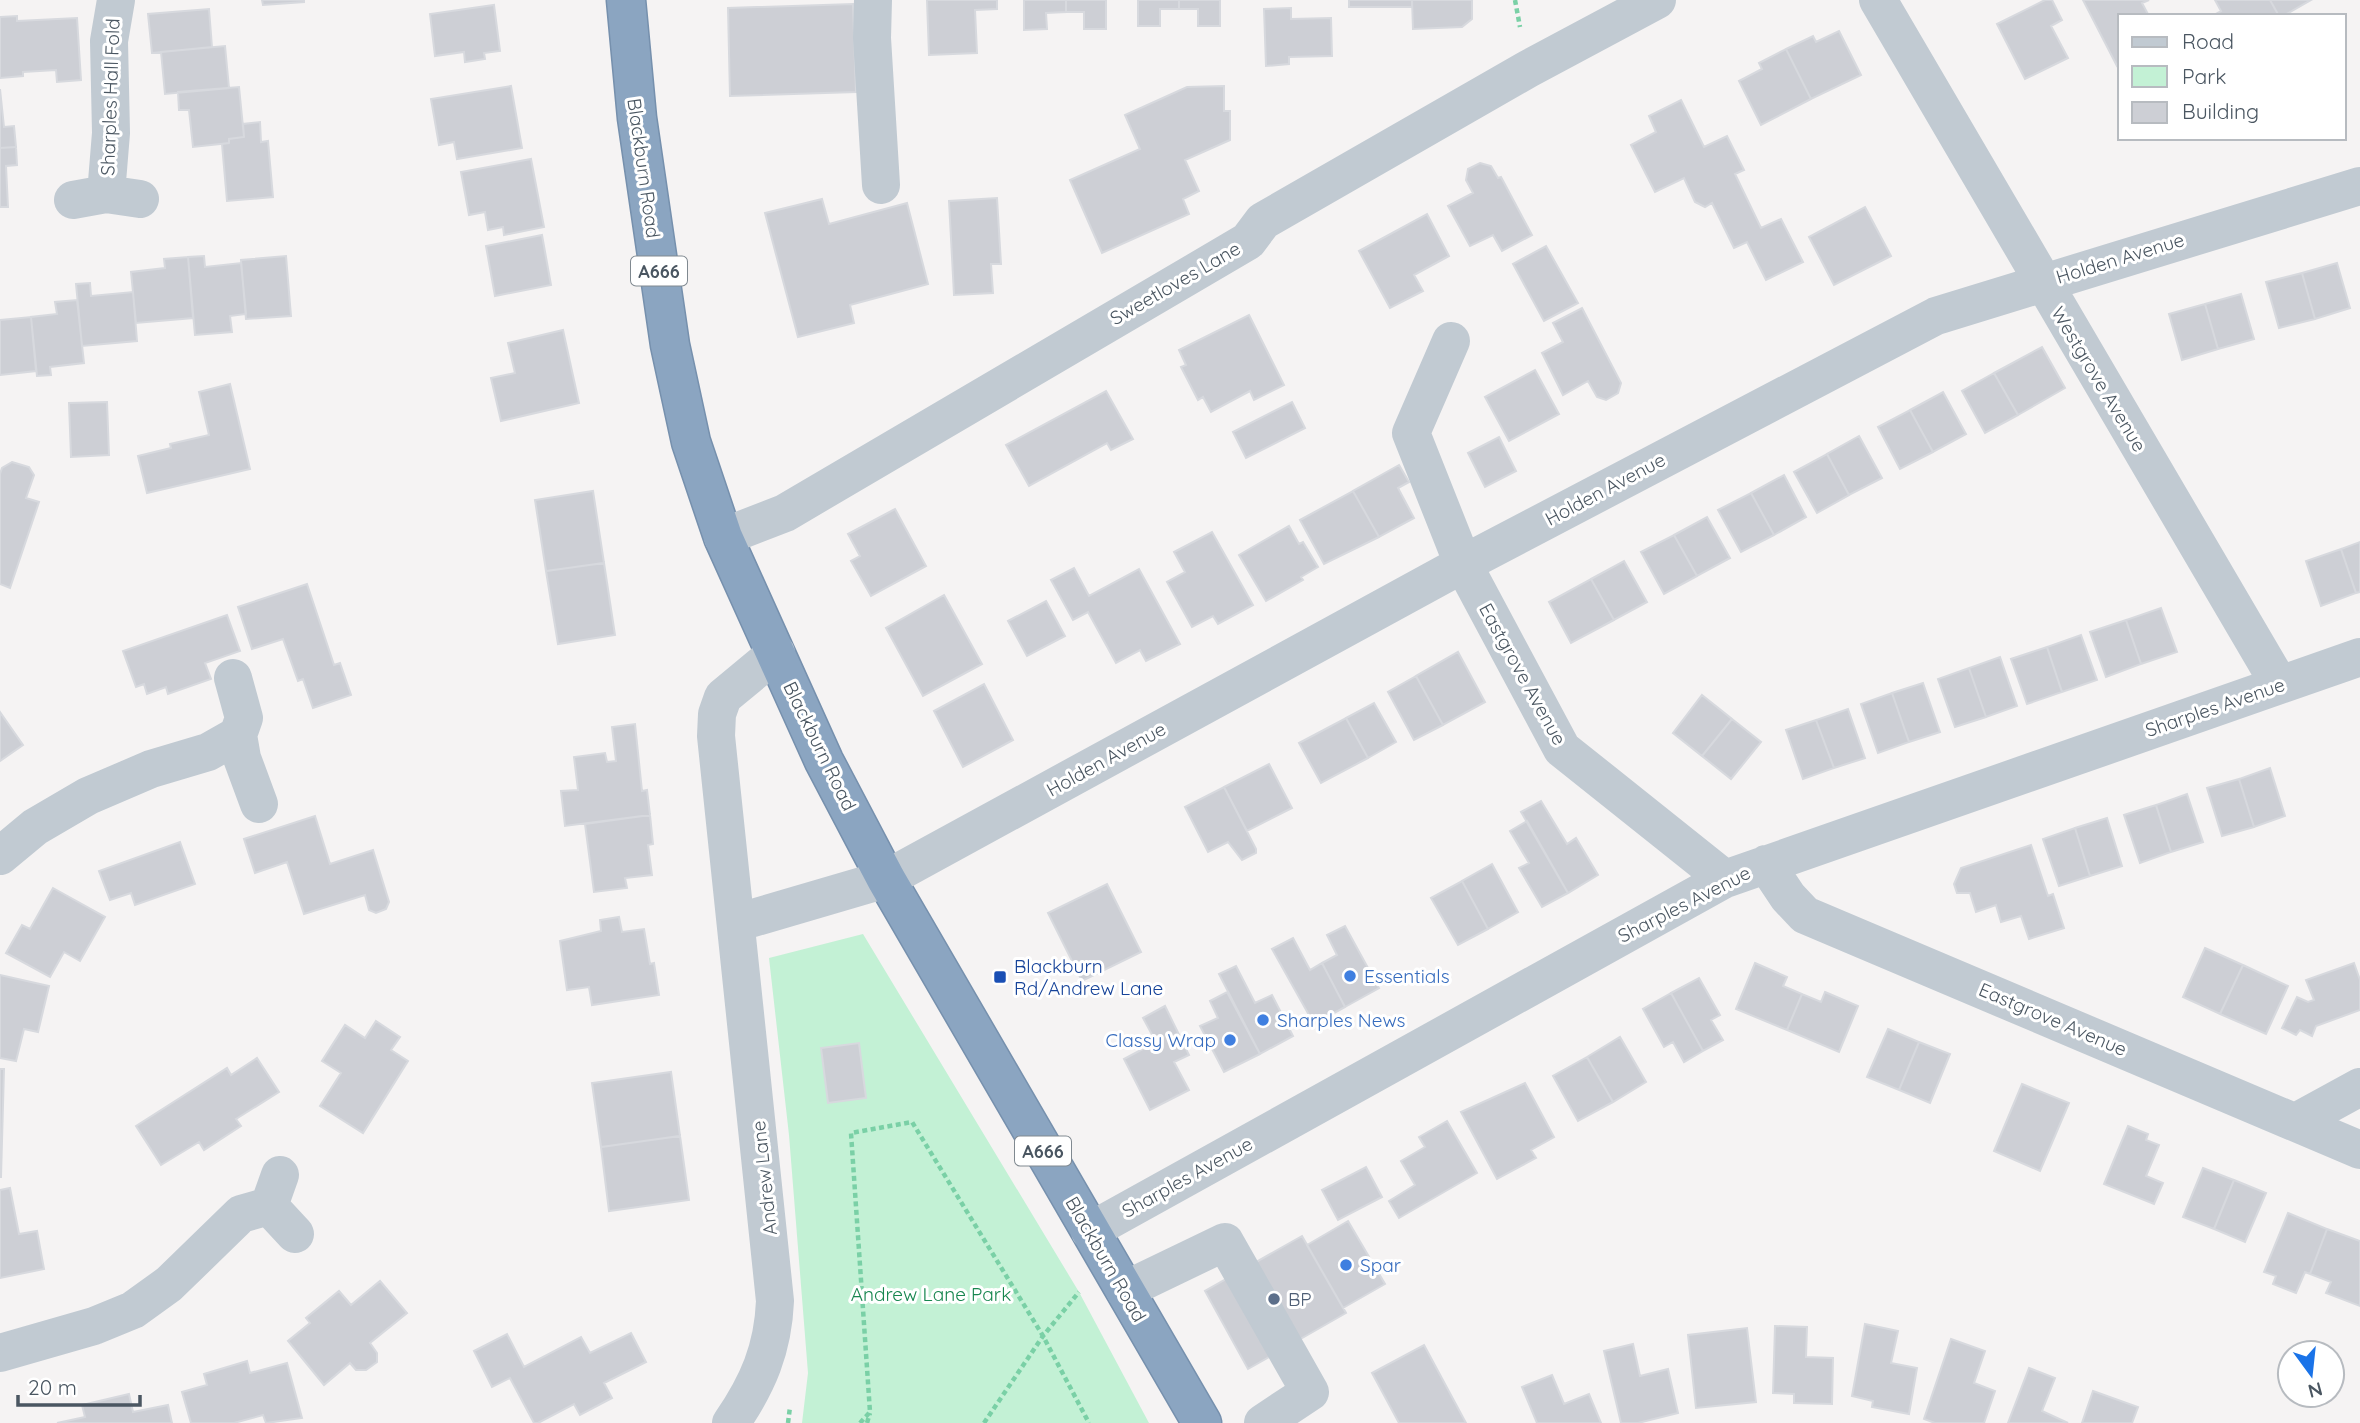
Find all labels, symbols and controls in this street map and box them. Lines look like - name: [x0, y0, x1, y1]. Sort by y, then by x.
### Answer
- legend: [2118, 14, 2346, 140]
- street label: Sharples Hall Fold: [95, 18, 125, 176]
- text: Road: [2182, 28, 2234, 54]
- text: Park: [2182, 63, 2226, 89]
- street label: Blackburn Road: [622, 96, 666, 240]
- text: Building: [2182, 98, 2259, 124]
- street label: Holden Avenue: [2053, 227, 2187, 289]
- street label: Sweetloves Lane: [1106, 236, 1244, 330]
- road number: A666: [631, 256, 687, 286]
- street label: Westgrove Avenue: [2046, 302, 2152, 456]
- street label: Holden Avenue: [1541, 447, 1669, 531]
- street label: Eastgrove Avenue: [1474, 599, 1572, 749]
- street label: Sharples Avenue: [2142, 672, 2288, 742]
- street label: Blackburn Road: [778, 677, 862, 815]
- street label: Holden Avenue: [1042, 716, 1170, 802]
- street label: Sharples Avenue: [1614, 860, 1754, 948]
- place label: Blackburn Rd/Andrew Lane: [1014, 954, 1163, 1000]
- place label: Essentials: [1364, 964, 1450, 988]
- marker: Essentials: [1342, 968, 1358, 984]
- marker: Blackburn Rd/Andrew Lane: [992, 969, 1008, 985]
- street label: Eastgrove Avenue: [1975, 977, 2131, 1061]
- place label: Sharples News: [1277, 1008, 1406, 1032]
- marker: Sharples News: [1255, 1012, 1271, 1028]
- place label: Classy Wrap: [1105, 1028, 1216, 1052]
- marker: Classy Wrap: [1222, 1032, 1238, 1048]
- street label: Andrew Lane: [746, 1119, 782, 1237]
- street label: Sharples Avenue: [1117, 1131, 1257, 1223]
- road number: A666: [1015, 1136, 1071, 1166]
- street label: Blackburn Road: [1060, 1192, 1152, 1326]
- place label: Spar: [1360, 1253, 1402, 1277]
- marker: Spar: [1338, 1257, 1354, 1273]
- park label: Andrew Lane Park: [851, 1282, 1011, 1306]
- place label: BP: [1288, 1287, 1312, 1311]
- marker: BP: [1266, 1291, 1282, 1307]
- north arrow: [2276, 1339, 2346, 1409]
- scale bar: [18, 1364, 140, 1408]
- text: 20 m: [28, 1374, 77, 1400]
- text: N: [2306, 1377, 2325, 1404]

